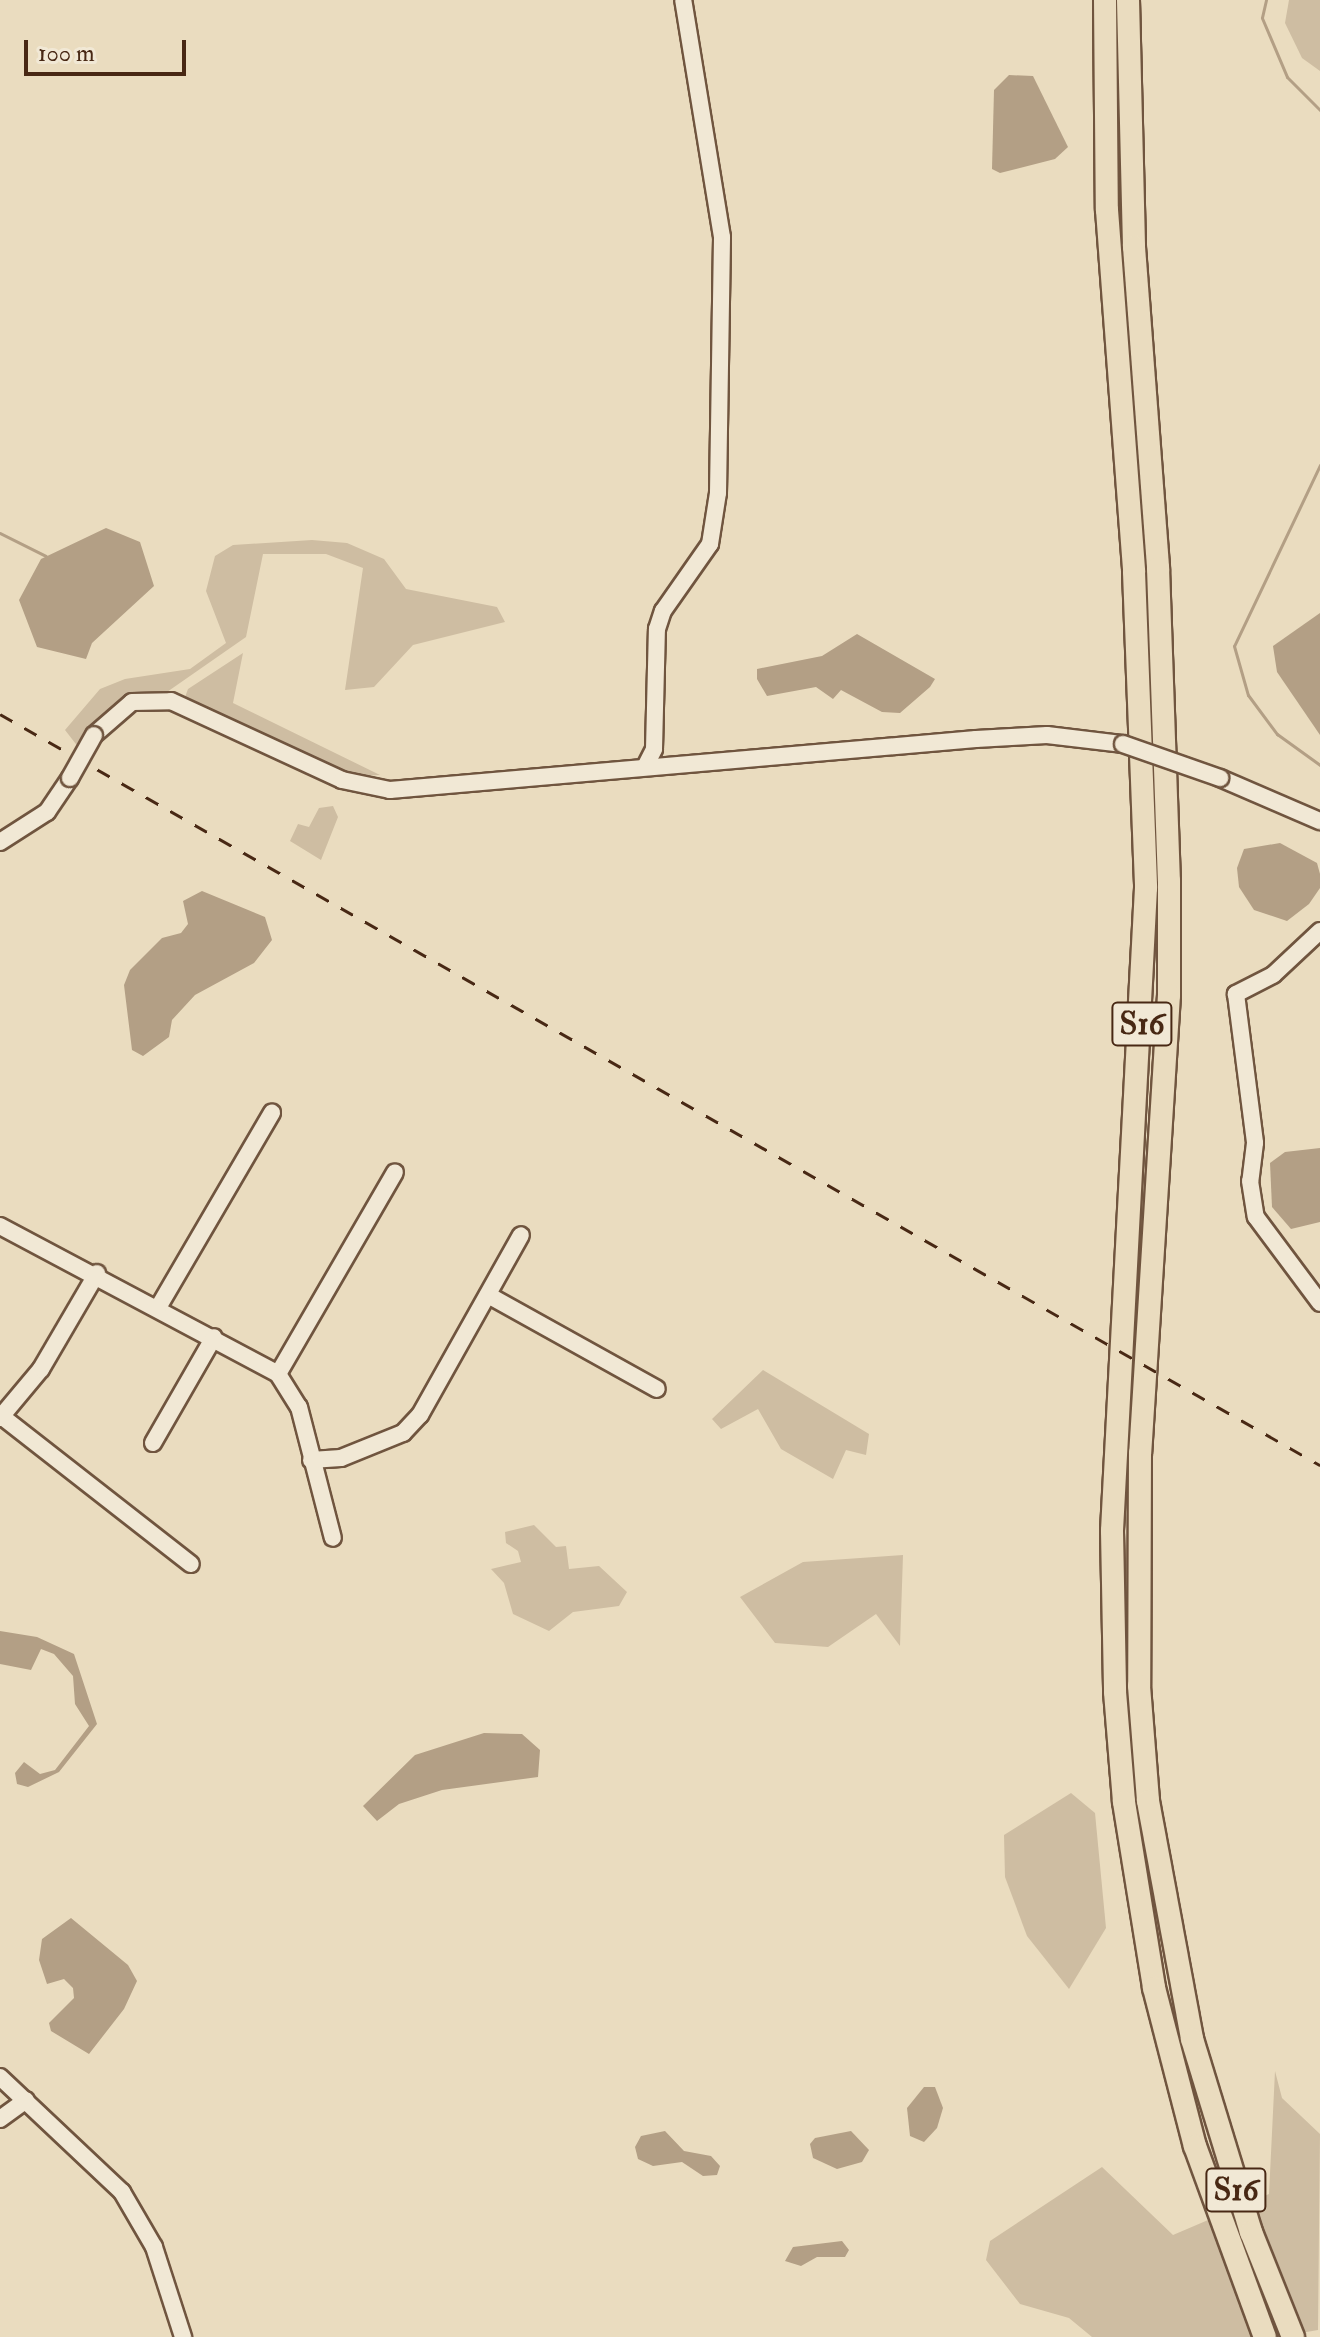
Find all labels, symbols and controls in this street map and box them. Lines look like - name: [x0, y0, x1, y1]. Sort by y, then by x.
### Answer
- scale bar: [28, 24, 190, 74]
- text: 100 m: [38, 38, 95, 69]
- road number: S16: [1110, 996, 1174, 1052]
- road number: S16: [1204, 2162, 1268, 2218]

